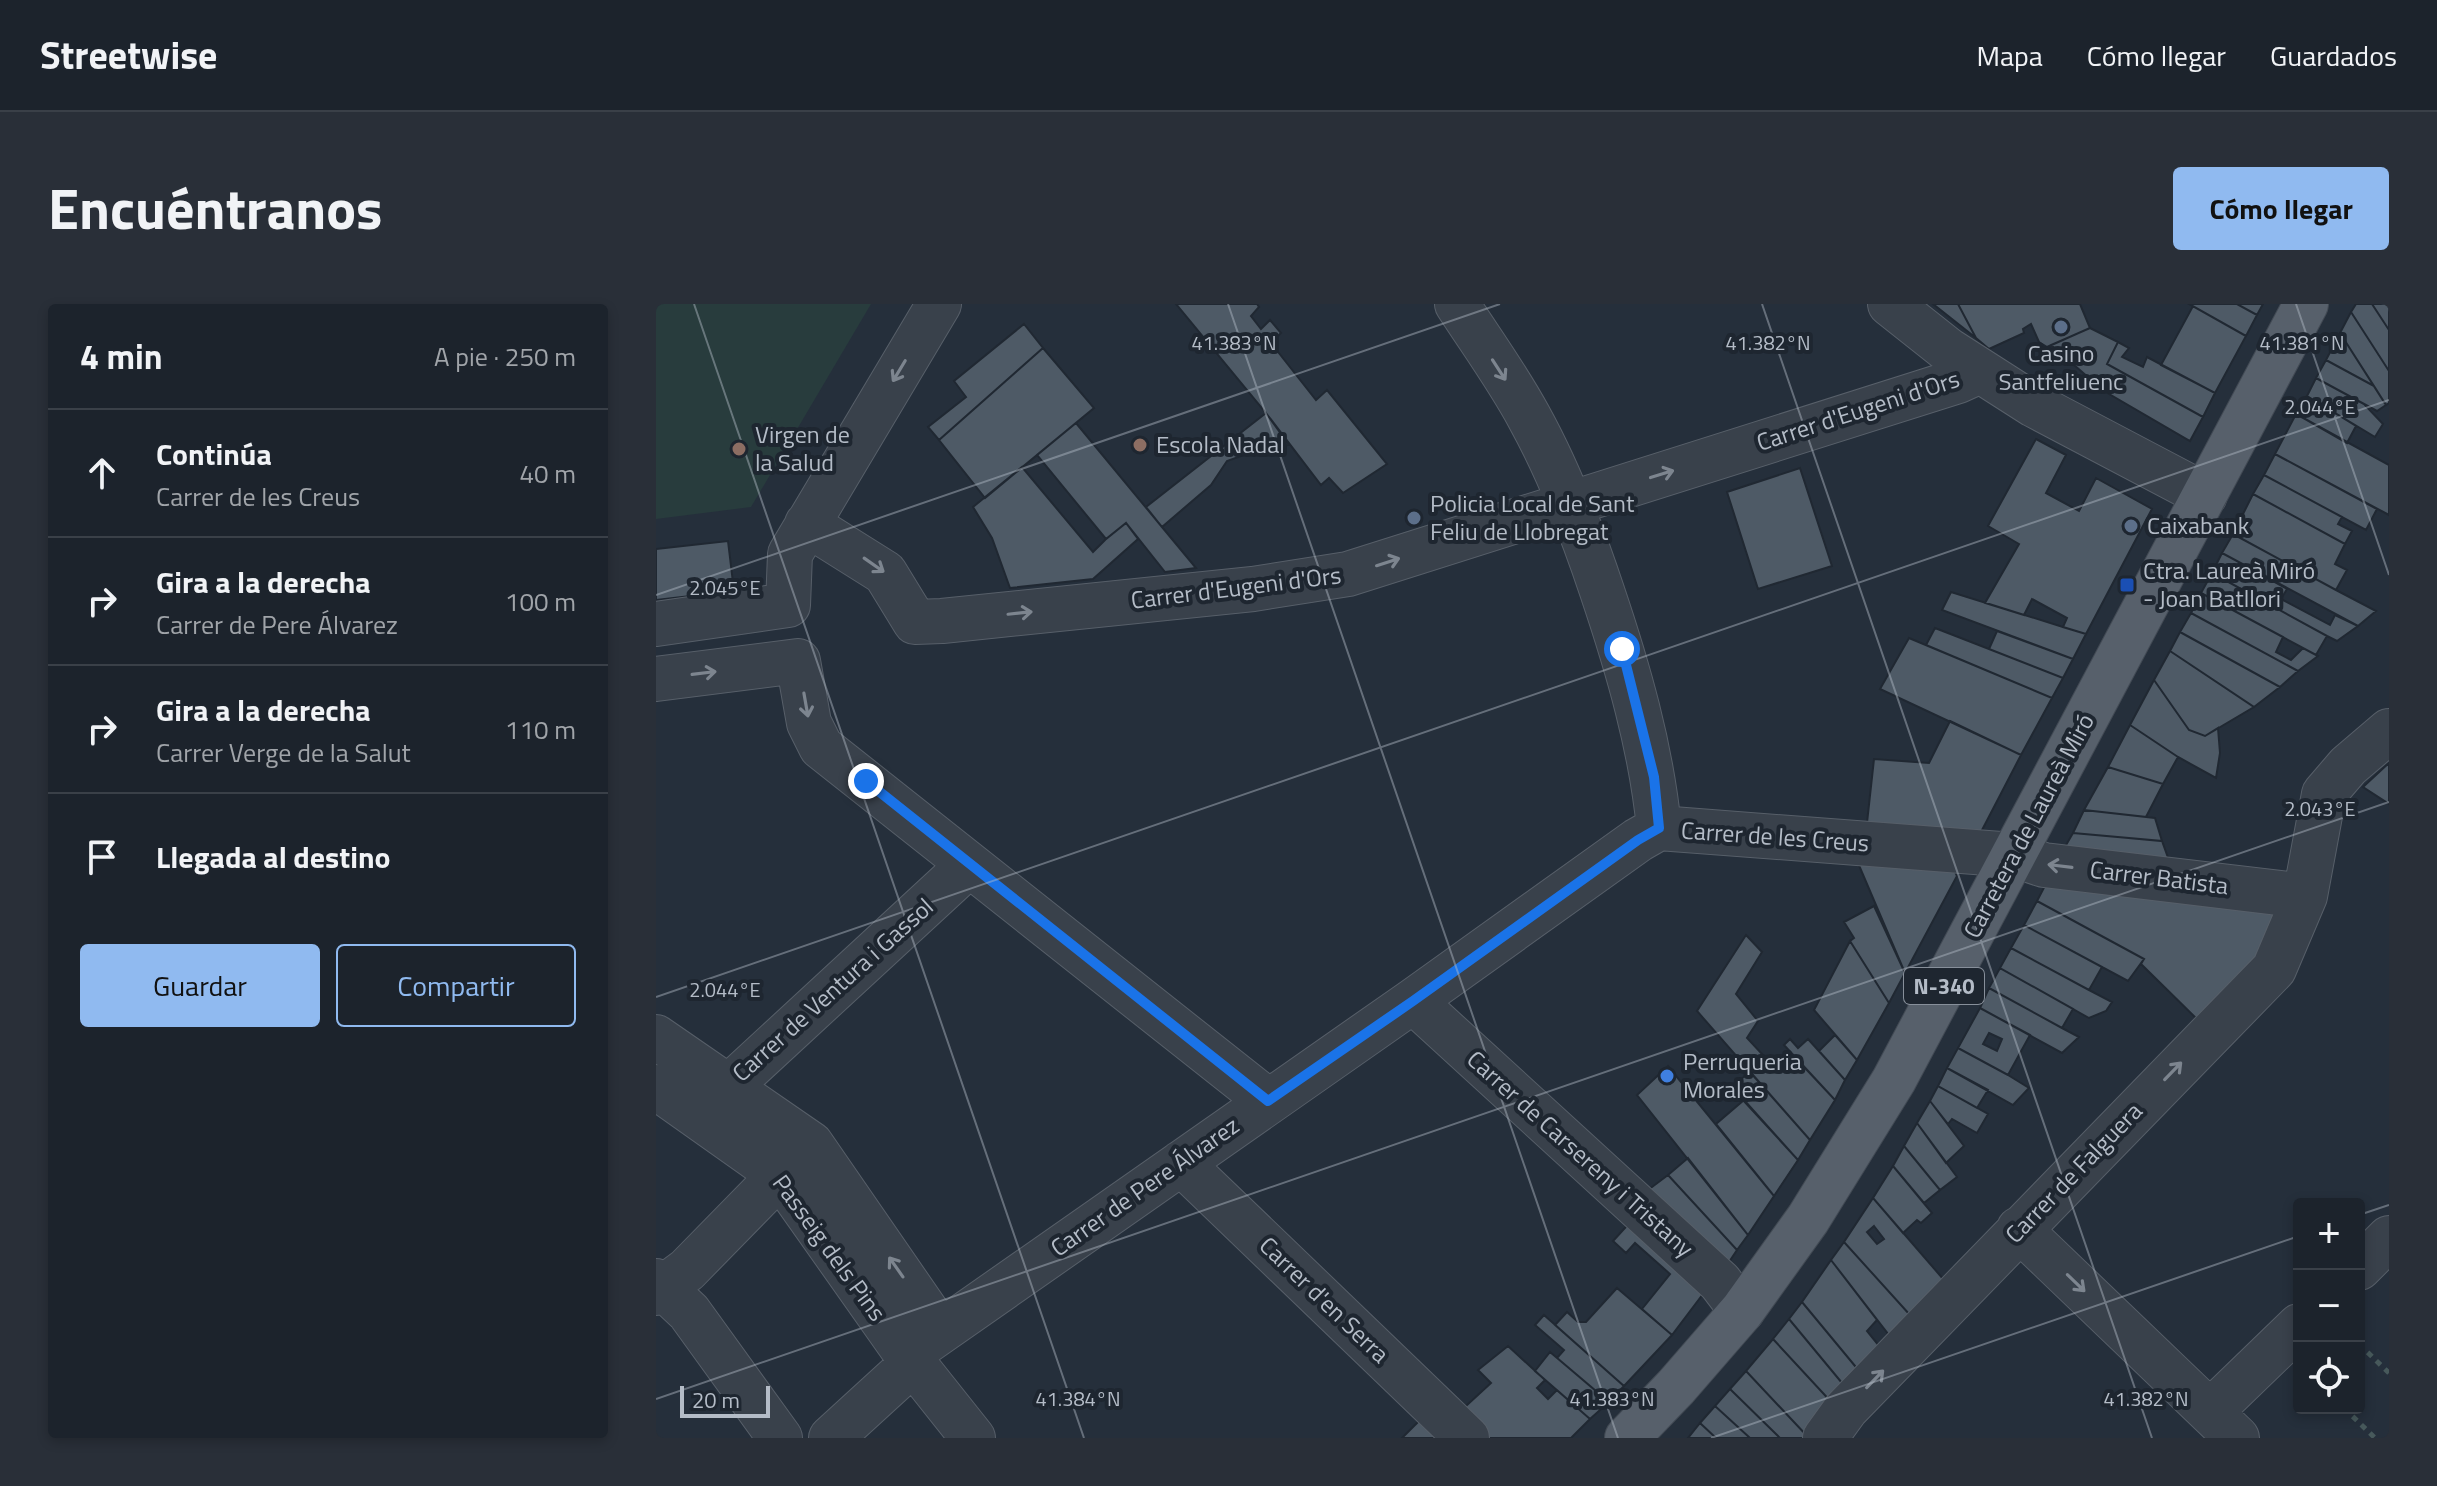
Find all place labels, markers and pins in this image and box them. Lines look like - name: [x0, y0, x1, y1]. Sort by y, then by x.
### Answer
- marker: Casino Santfeliuenc: [2052, 318, 2070, 336]
- place label: Casino Santfeliuenc: [1998, 335, 2124, 399]
- place label: Virgen de la Salud: [755, 416, 850, 480]
- place label: Escola Nadal: [1156, 426, 1285, 462]
- marker: Escola Nadal: [1131, 436, 1149, 454]
- marker: Virgen de la Salud: [730, 440, 748, 458]
- place label: Policia Local de Sant Feliu de Llobregat: [1430, 485, 1635, 549]
- place label: Caixabank: [2147, 507, 2250, 543]
- marker: Policia Local de Sant Feliu de Llobregat: [1405, 509, 1423, 527]
- marker: Caixabank: [2122, 517, 2140, 535]
- place label: Ctra. Laureà Miró - Joan Batllori: [2143, 552, 2315, 616]
- marker: Ctra. Laureà Miró - Joan Batllori: [2118, 576, 2136, 594]
- place label: Perruqueria Morales: [1683, 1043, 1802, 1107]
- marker: Perruqueria Morales: [1658, 1067, 1676, 1085]

